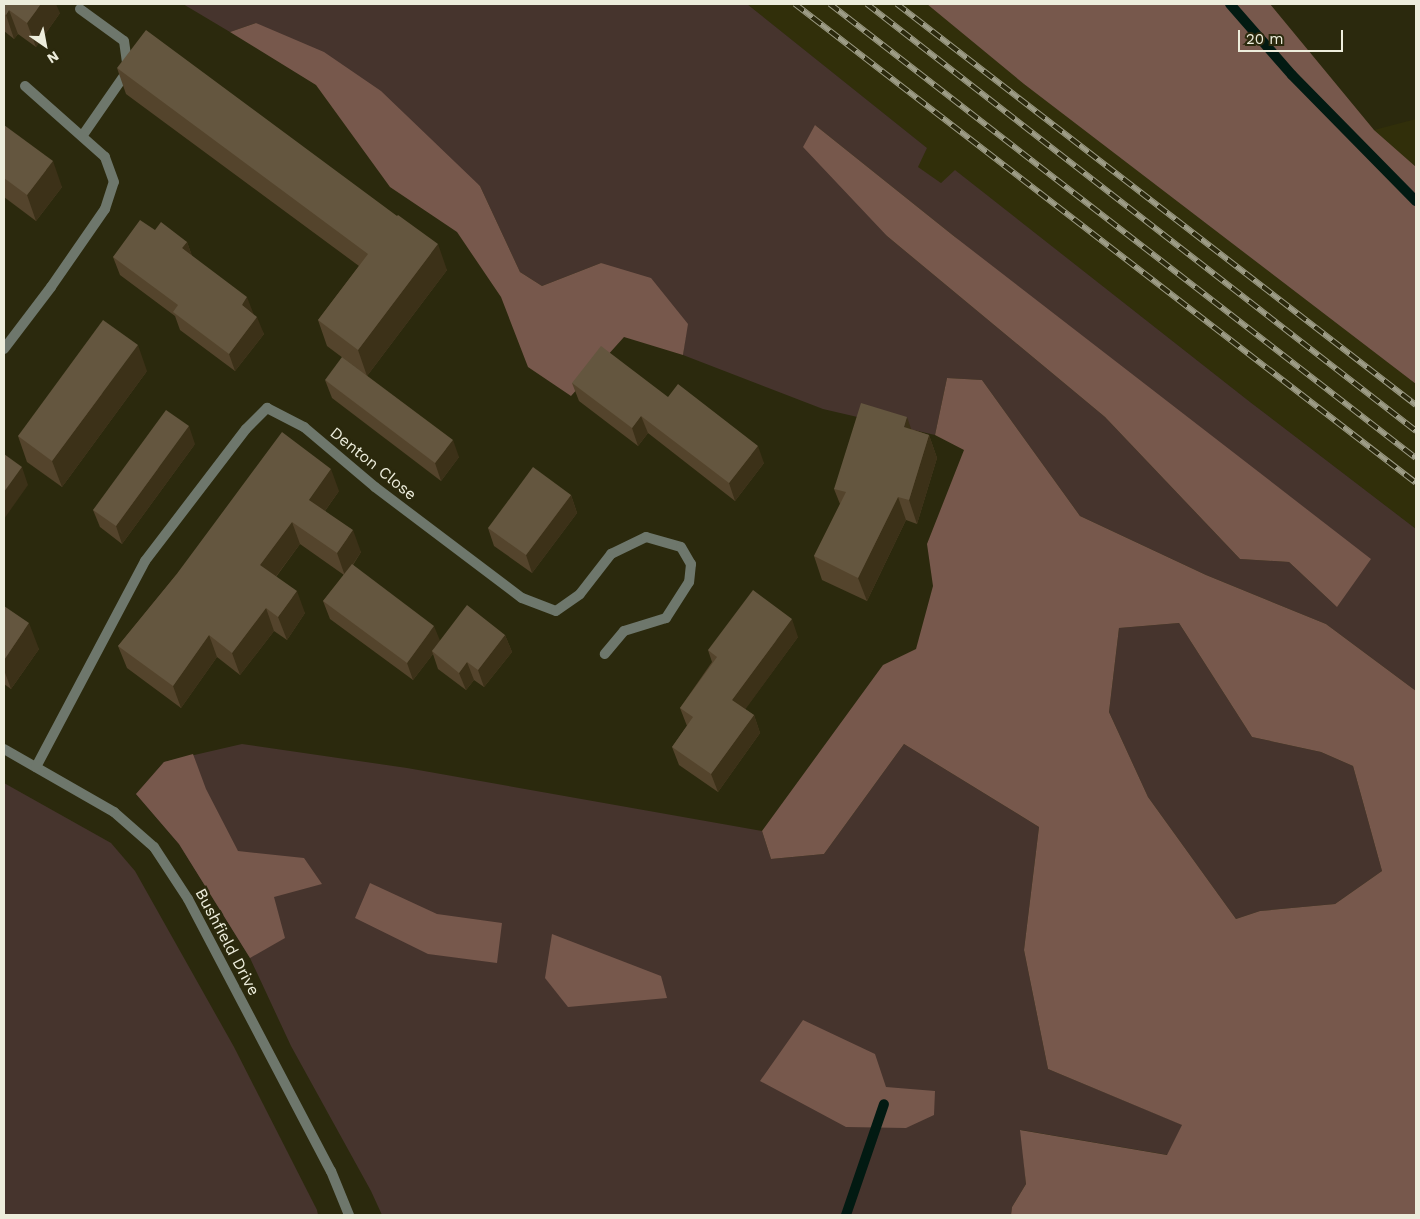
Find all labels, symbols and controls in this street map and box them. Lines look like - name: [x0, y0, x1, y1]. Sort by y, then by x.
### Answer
- north arrow: [20, 20, 70, 70]
- scale bar: [1240, 20, 1345, 52]
- text: 20 m: [1246, 30, 1284, 48]
- text: N: [44, 48, 62, 67]
- street label: Denton Close: [326, 423, 420, 505]
- street label: Bushfield Drive: [191, 885, 263, 999]

